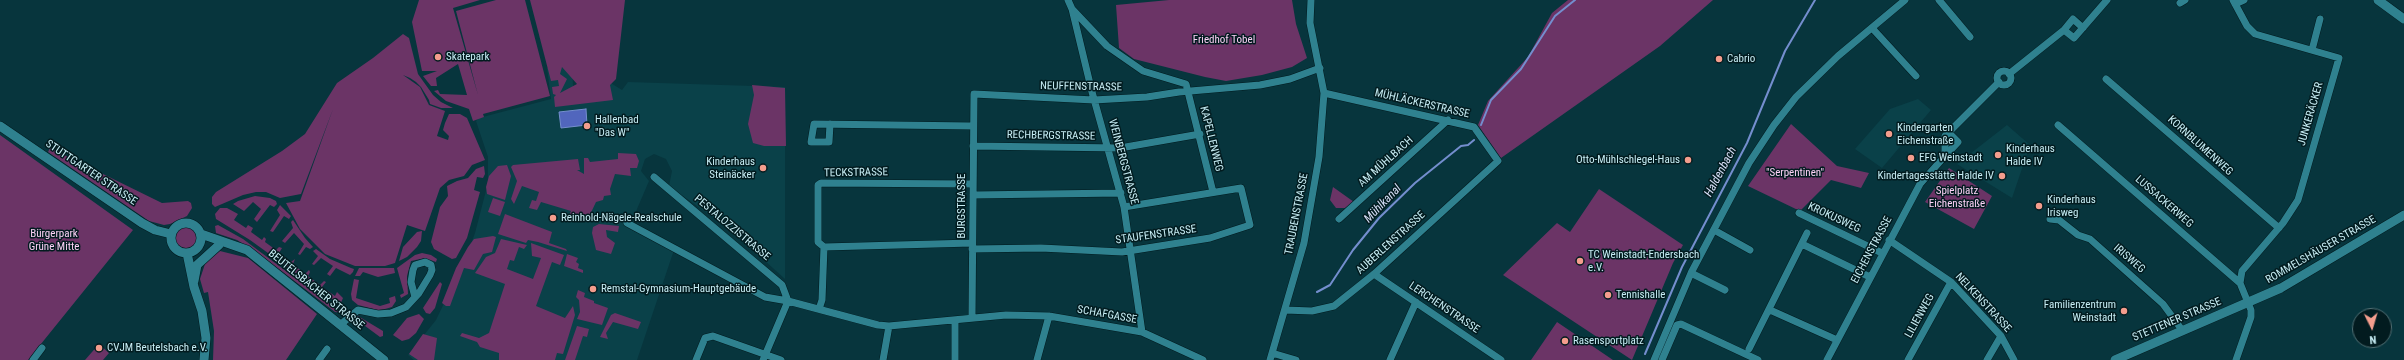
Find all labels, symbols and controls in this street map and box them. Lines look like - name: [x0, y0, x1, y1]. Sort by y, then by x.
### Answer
- park label: Friedhof Tobel: [1193, 33, 1255, 47]
- place label: Skatepark: [446, 50, 489, 64]
- marker: Skatepark: [433, 52, 443, 62]
- place label: Cabrio: [1727, 52, 1755, 66]
- marker: Cabrio: [1714, 54, 1724, 64]
- street label: NEUFFENSTRASSE: [1040, 80, 1122, 94]
- street label: JUNKERÄCKER: [2296, 81, 2326, 147]
- street label: MÜHLÄCKERSTRASSE: [1373, 87, 1471, 121]
- street label: KAPELLENWEG: [1196, 105, 1226, 173]
- place label: Hallenbad "Das W": [595, 113, 639, 139]
- street label: KORNBLUMENWEG: [2165, 113, 2235, 179]
- street label: WEINBERGSTRASSE: [1105, 118, 1141, 206]
- marker: Hallenbad "Das W": [582, 121, 592, 131]
- place label: Kindergarten Eichenstraße: [1897, 121, 1953, 147]
- street label: RECHBERGSTRASSE: [1007, 129, 1095, 143]
- marker: Kindergarten Eichenstraße: [1884, 129, 1894, 139]
- street label: AM MÜHLBACH: [1356, 134, 1416, 190]
- street label: STUTTGARTER STRASSE: [43, 138, 139, 208]
- place label: Kinderhaus Halde IV: [2006, 142, 2055, 168]
- water label: Haldenbach: [1702, 144, 1740, 200]
- marker: Kinderhaus Halde IV: [1993, 150, 2003, 160]
- place label: EFG Weinstadt: [1919, 151, 1982, 165]
- place label: Otto-Mühlschlegel-Haus: [1576, 153, 1680, 167]
- marker: EFG Weinstadt: [1906, 153, 1916, 163]
- place label: Kinderhaus Steinäcker: [706, 155, 755, 181]
- marker: Otto-Mühlschlegel-Haus: [1683, 155, 1693, 165]
- marker: Kinderhaus Steinäcker: [758, 163, 768, 173]
- street label: TECKSTRASSE: [824, 166, 888, 180]
- park label: "Serpentinen": [1766, 166, 1824, 180]
- place label: Kindertagesstätte Halde IV: [1877, 169, 1994, 183]
- marker: Kindertagesstätte Halde IV: [1997, 171, 2007, 181]
- street label: TRAUBENSTRASSE: [1283, 172, 1311, 256]
- street label: BURGSTRASSE: [955, 173, 969, 239]
- street label: LUSSACKERWEG: [2132, 173, 2196, 231]
- water label: Mühlkanal: [1361, 182, 1405, 226]
- park label: Spielplatz Eichenstraße: [1929, 184, 1985, 210]
- street label: PESTALOZZISTRASSE: [691, 192, 773, 264]
- place label: Kinderhaus Irisweg: [2047, 193, 2096, 219]
- street label: KROKUSWEG: [1806, 200, 1862, 236]
- marker: Kinderhaus Irisweg: [2034, 201, 2044, 211]
- street label: AUBERLENSTRASSE: [1354, 209, 1428, 277]
- place label: Reinhold-Nägele-Realschule: [561, 211, 682, 225]
- marker: Reinhold-Nägele-Realschule: [548, 213, 558, 223]
- street label: ROMMELSHÄUSER STRASSE: [2264, 213, 2378, 287]
- street label: EICHENSTRASSE: [1849, 214, 1895, 286]
- street label: STAUFENSTRASSE: [1115, 223, 1197, 247]
- park label: Bürgerpark Grüne Mitte: [29, 227, 79, 253]
- street label: IRISWEG: [2111, 242, 2147, 276]
- street label: BEUTELSBACHER STRASSE: [265, 247, 367, 333]
- place label: TC Weinstadt-Endersbach e.V.: [1588, 248, 1699, 274]
- marker: TC Weinstadt-Endersbach e.V.: [1575, 256, 1585, 266]
- street label: NELKENSTRASSE: [1952, 271, 2014, 335]
- street label: LERCHENSTRASSE: [1406, 279, 1482, 337]
- place label: Remstal-Gymnasium-Hauptgebäude: [601, 282, 756, 296]
- marker: Remstal-Gymnasium-Hauptgebäude: [588, 284, 598, 294]
- place label: Tennishalle: [1616, 288, 1665, 302]
- marker: Tennishalle: [1603, 290, 1613, 300]
- street label: LILIENWEG: [1902, 292, 1938, 340]
- street label: STETTENER STRASSE: [2131, 295, 2223, 345]
- place label: Familienzentrum Weinstadt: [2044, 298, 2116, 324]
- street label: SCHAFGASSE: [1076, 303, 1138, 327]
- marker: Familienzentrum Weinstadt: [2119, 306, 2129, 316]
- north arrow: [2352, 308, 2392, 348]
- text: N: [2369, 333, 2377, 346]
- place label: Rasensportplatz: [1573, 334, 1644, 348]
- marker: Rasensportplatz: [1560, 336, 1570, 346]
- place label: CVJM Beutelsbach e.V.: [107, 341, 208, 355]
- marker: CVJM Beutelsbach e.V.: [94, 343, 104, 353]

